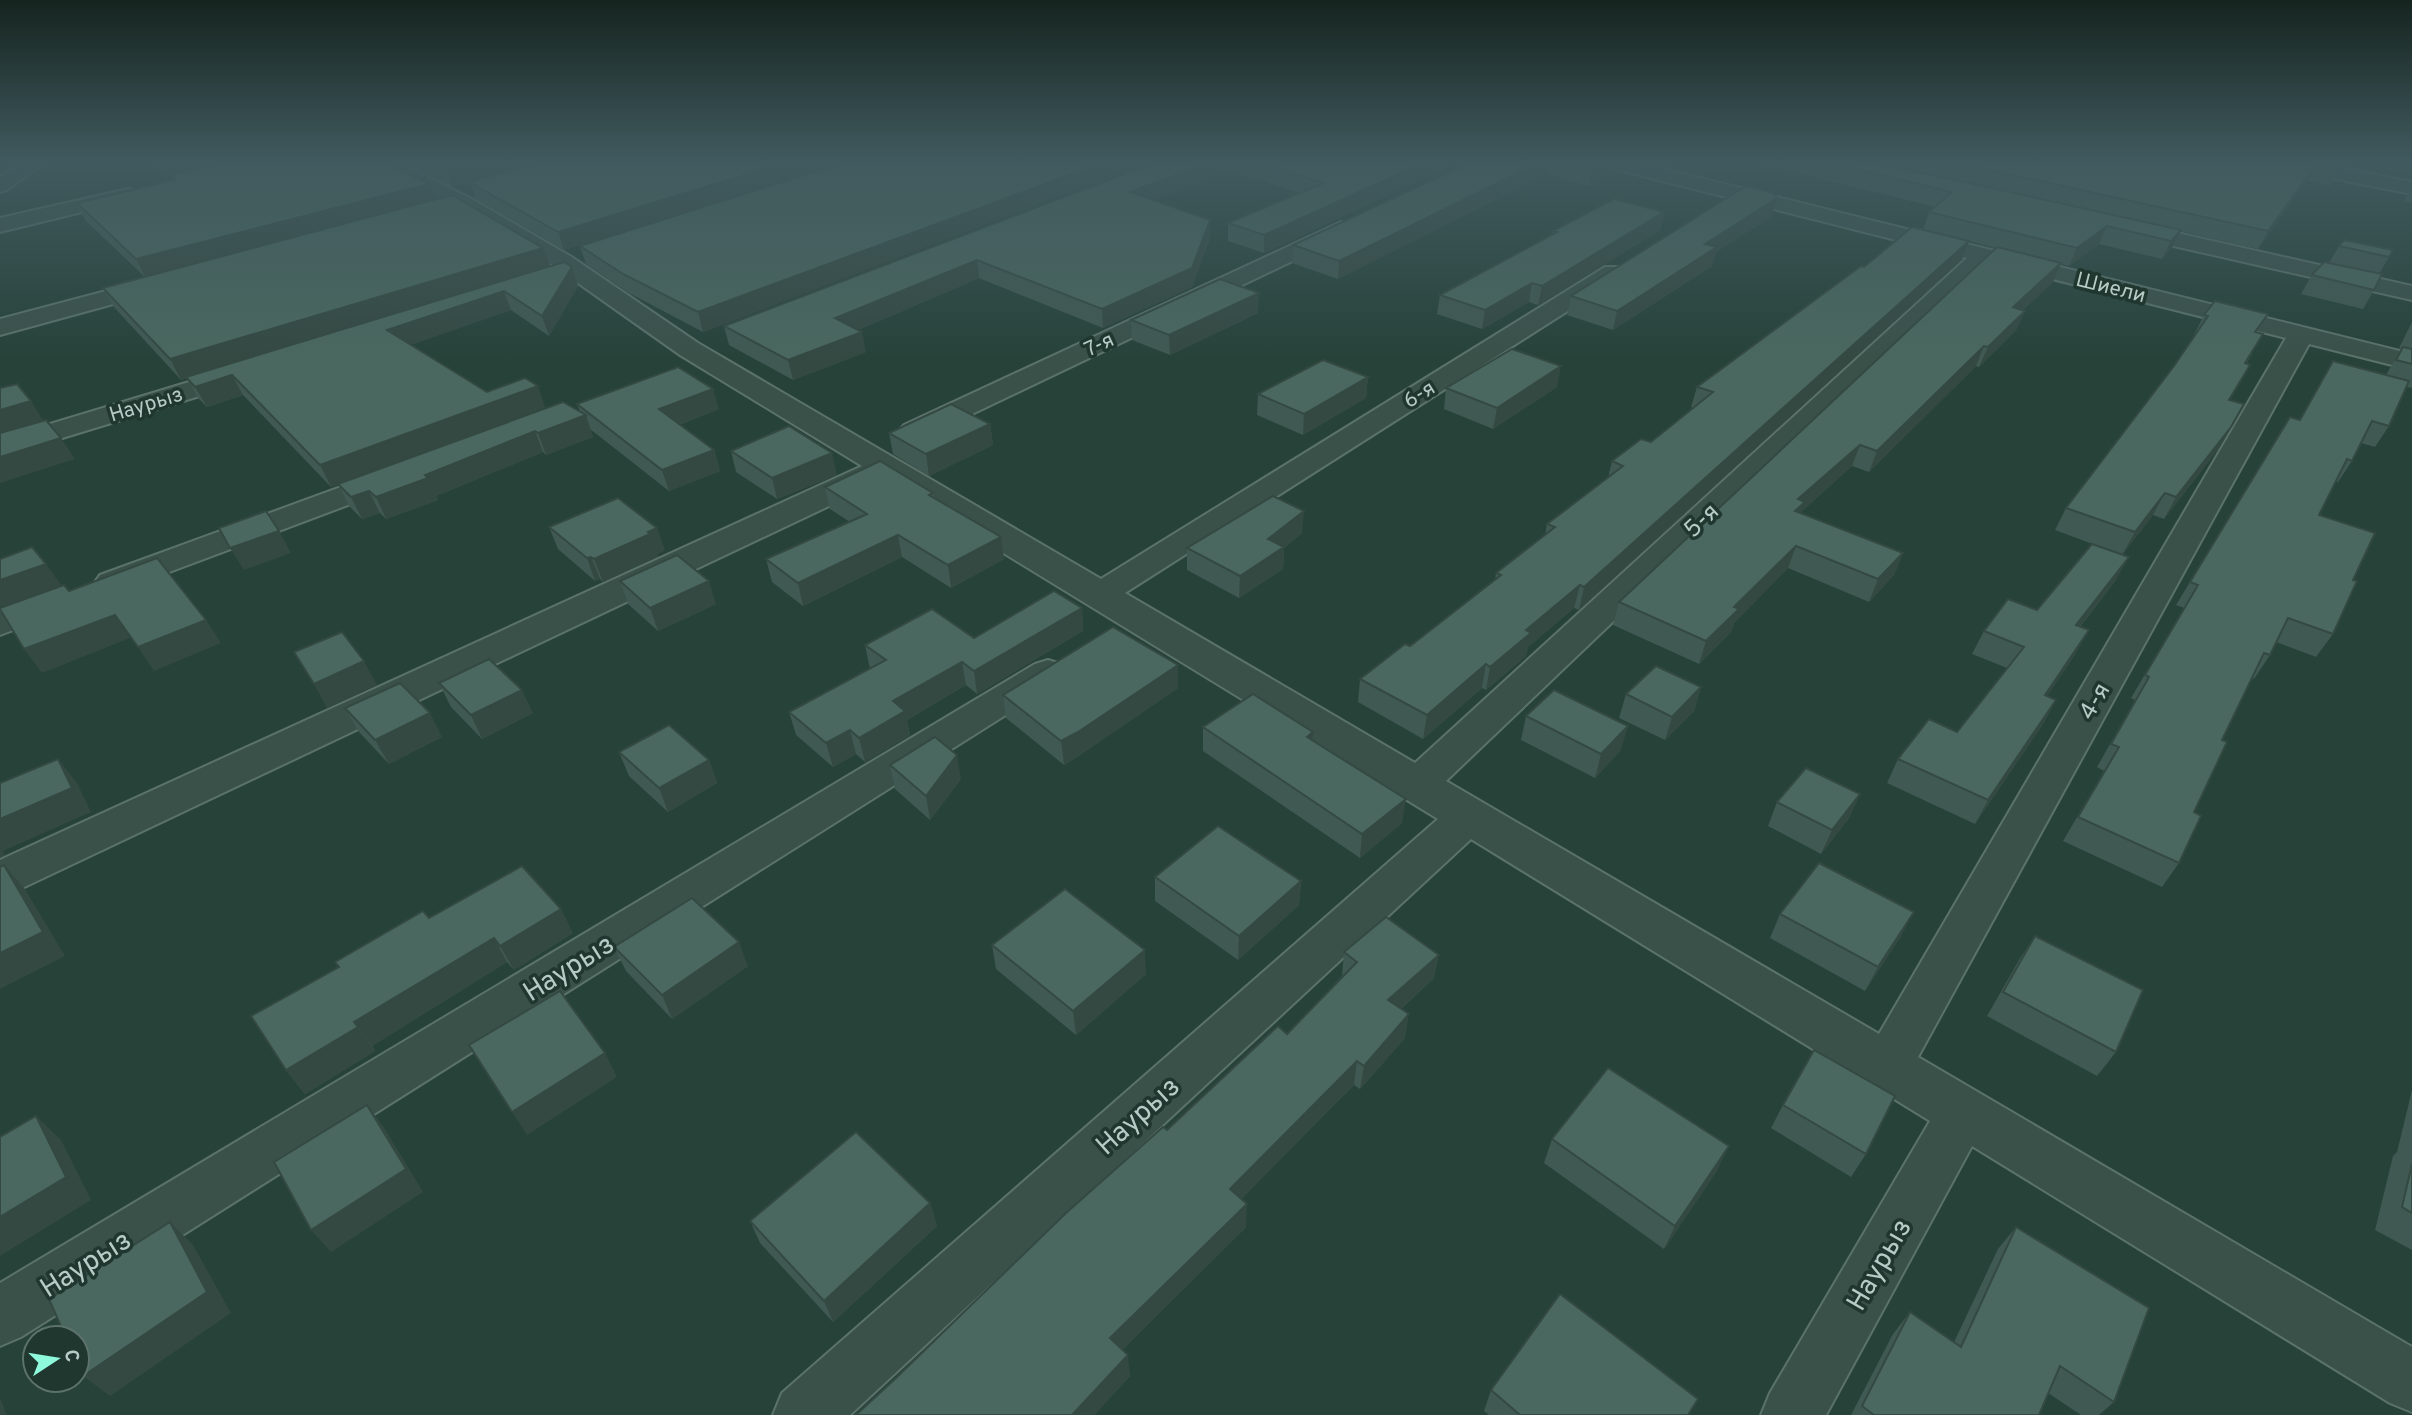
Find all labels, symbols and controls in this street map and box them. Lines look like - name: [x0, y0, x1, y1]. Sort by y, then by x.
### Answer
- street label: Шиели: [2073, 267, 2148, 310]
- street label: 7-я: [1080, 327, 1119, 364]
- street label: 6-я: [1399, 375, 1441, 415]
- street label: Наурыз: [106, 381, 187, 429]
- street label: 5-я: [1678, 498, 1726, 545]
- street label: 4-я: [2073, 678, 2118, 726]
- street label: Наурыз: [517, 927, 622, 1012]
- street label: Наурыз: [1089, 1070, 1189, 1164]
- street label: Наурыз: [1840, 1213, 1921, 1318]
- street label: Наурыз: [34, 1223, 139, 1308]
- north arrow: [21, 1324, 91, 1394]
- text: С: [58, 1347, 84, 1364]

